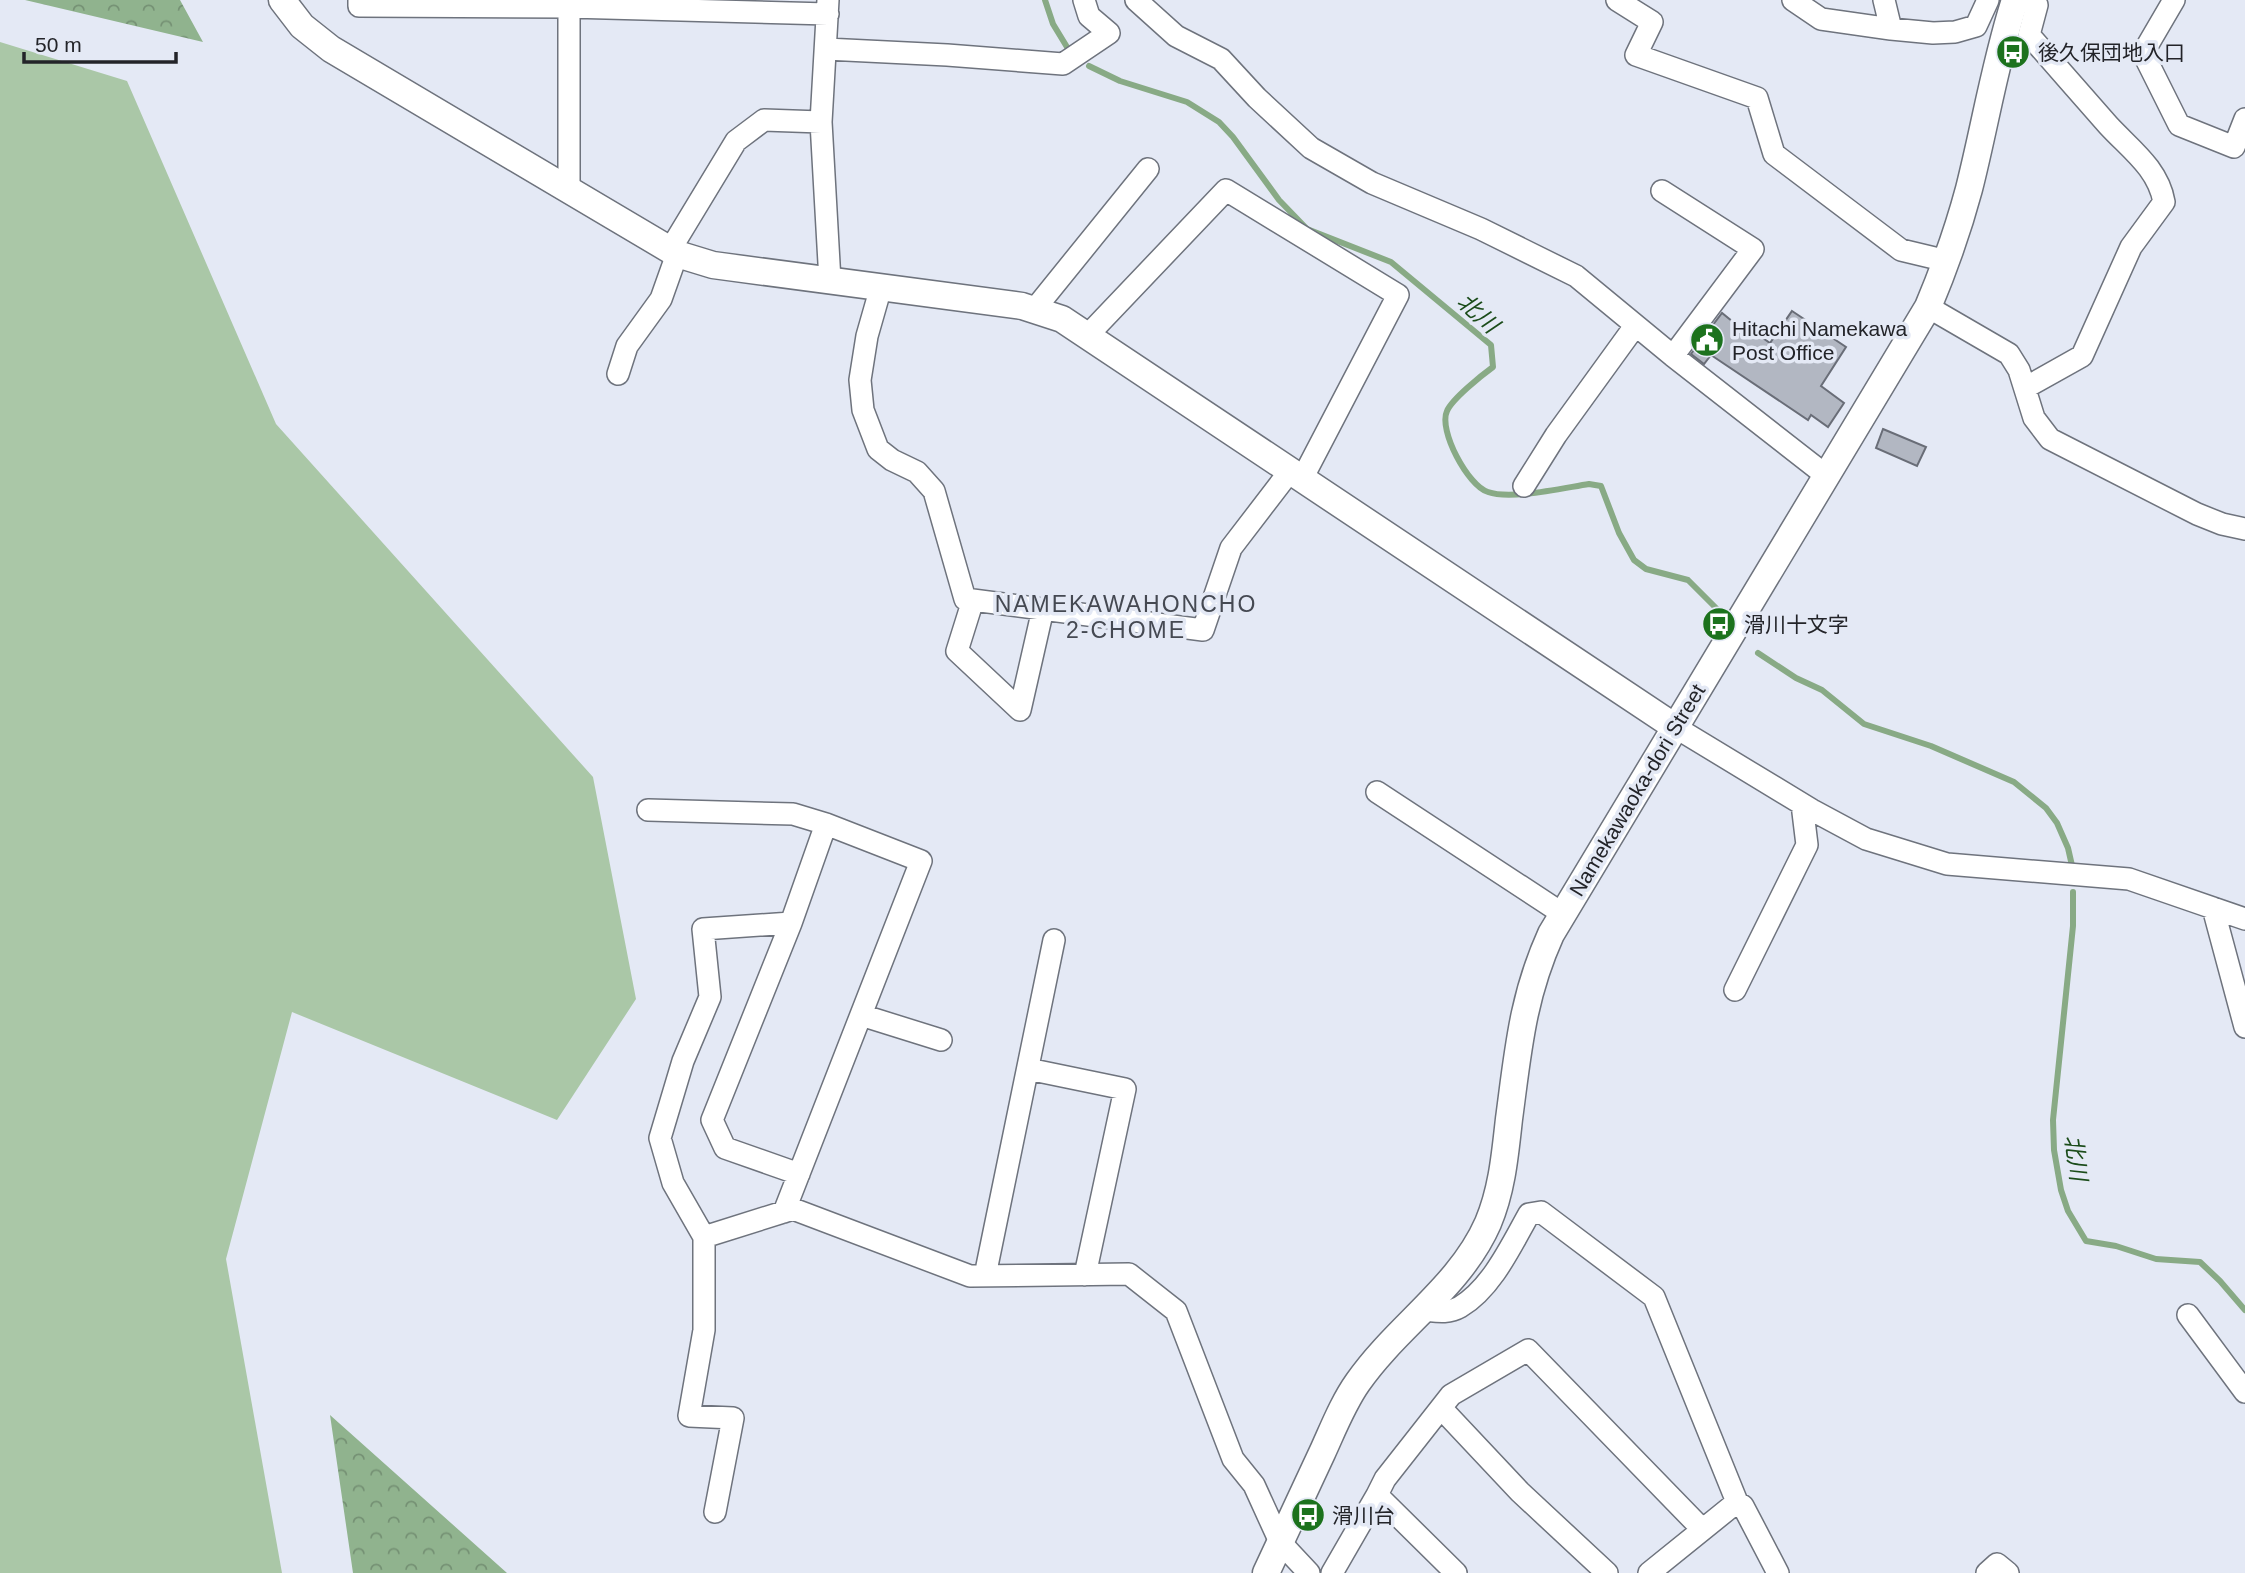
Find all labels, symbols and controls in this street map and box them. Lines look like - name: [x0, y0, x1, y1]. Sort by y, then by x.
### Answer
- scale bar: [24, 21, 177, 65]
- text: 50 m: [35, 33, 82, 56]
- bus stop icon: 後久保団地入口: [1994, 33, 2032, 71]
- place label: 後久保団地入口: [2038, 41, 2185, 64]
- water label: 北川: [1452, 288, 1506, 340]
- place label: Hitachi Namekawa Post Office: [1732, 317, 1907, 364]
- public building icon: Hitachi Namekawa Post Office: [1688, 321, 1726, 359]
- district label: NAMEKAWAHONCHO 2-CHOME: [995, 591, 1257, 643]
- bus stop icon: 滑川十文字: [1700, 605, 1738, 643]
- place label: 滑川十文字: [1744, 613, 1849, 636]
- street label: Namekawaoka-dori Street: [1565, 680, 1709, 900]
- water label: 北川: [2060, 1133, 2092, 1186]
- bus stop icon: 滑川台: [1289, 1496, 1327, 1534]
- place label: 滑川台: [1332, 1504, 1395, 1527]

